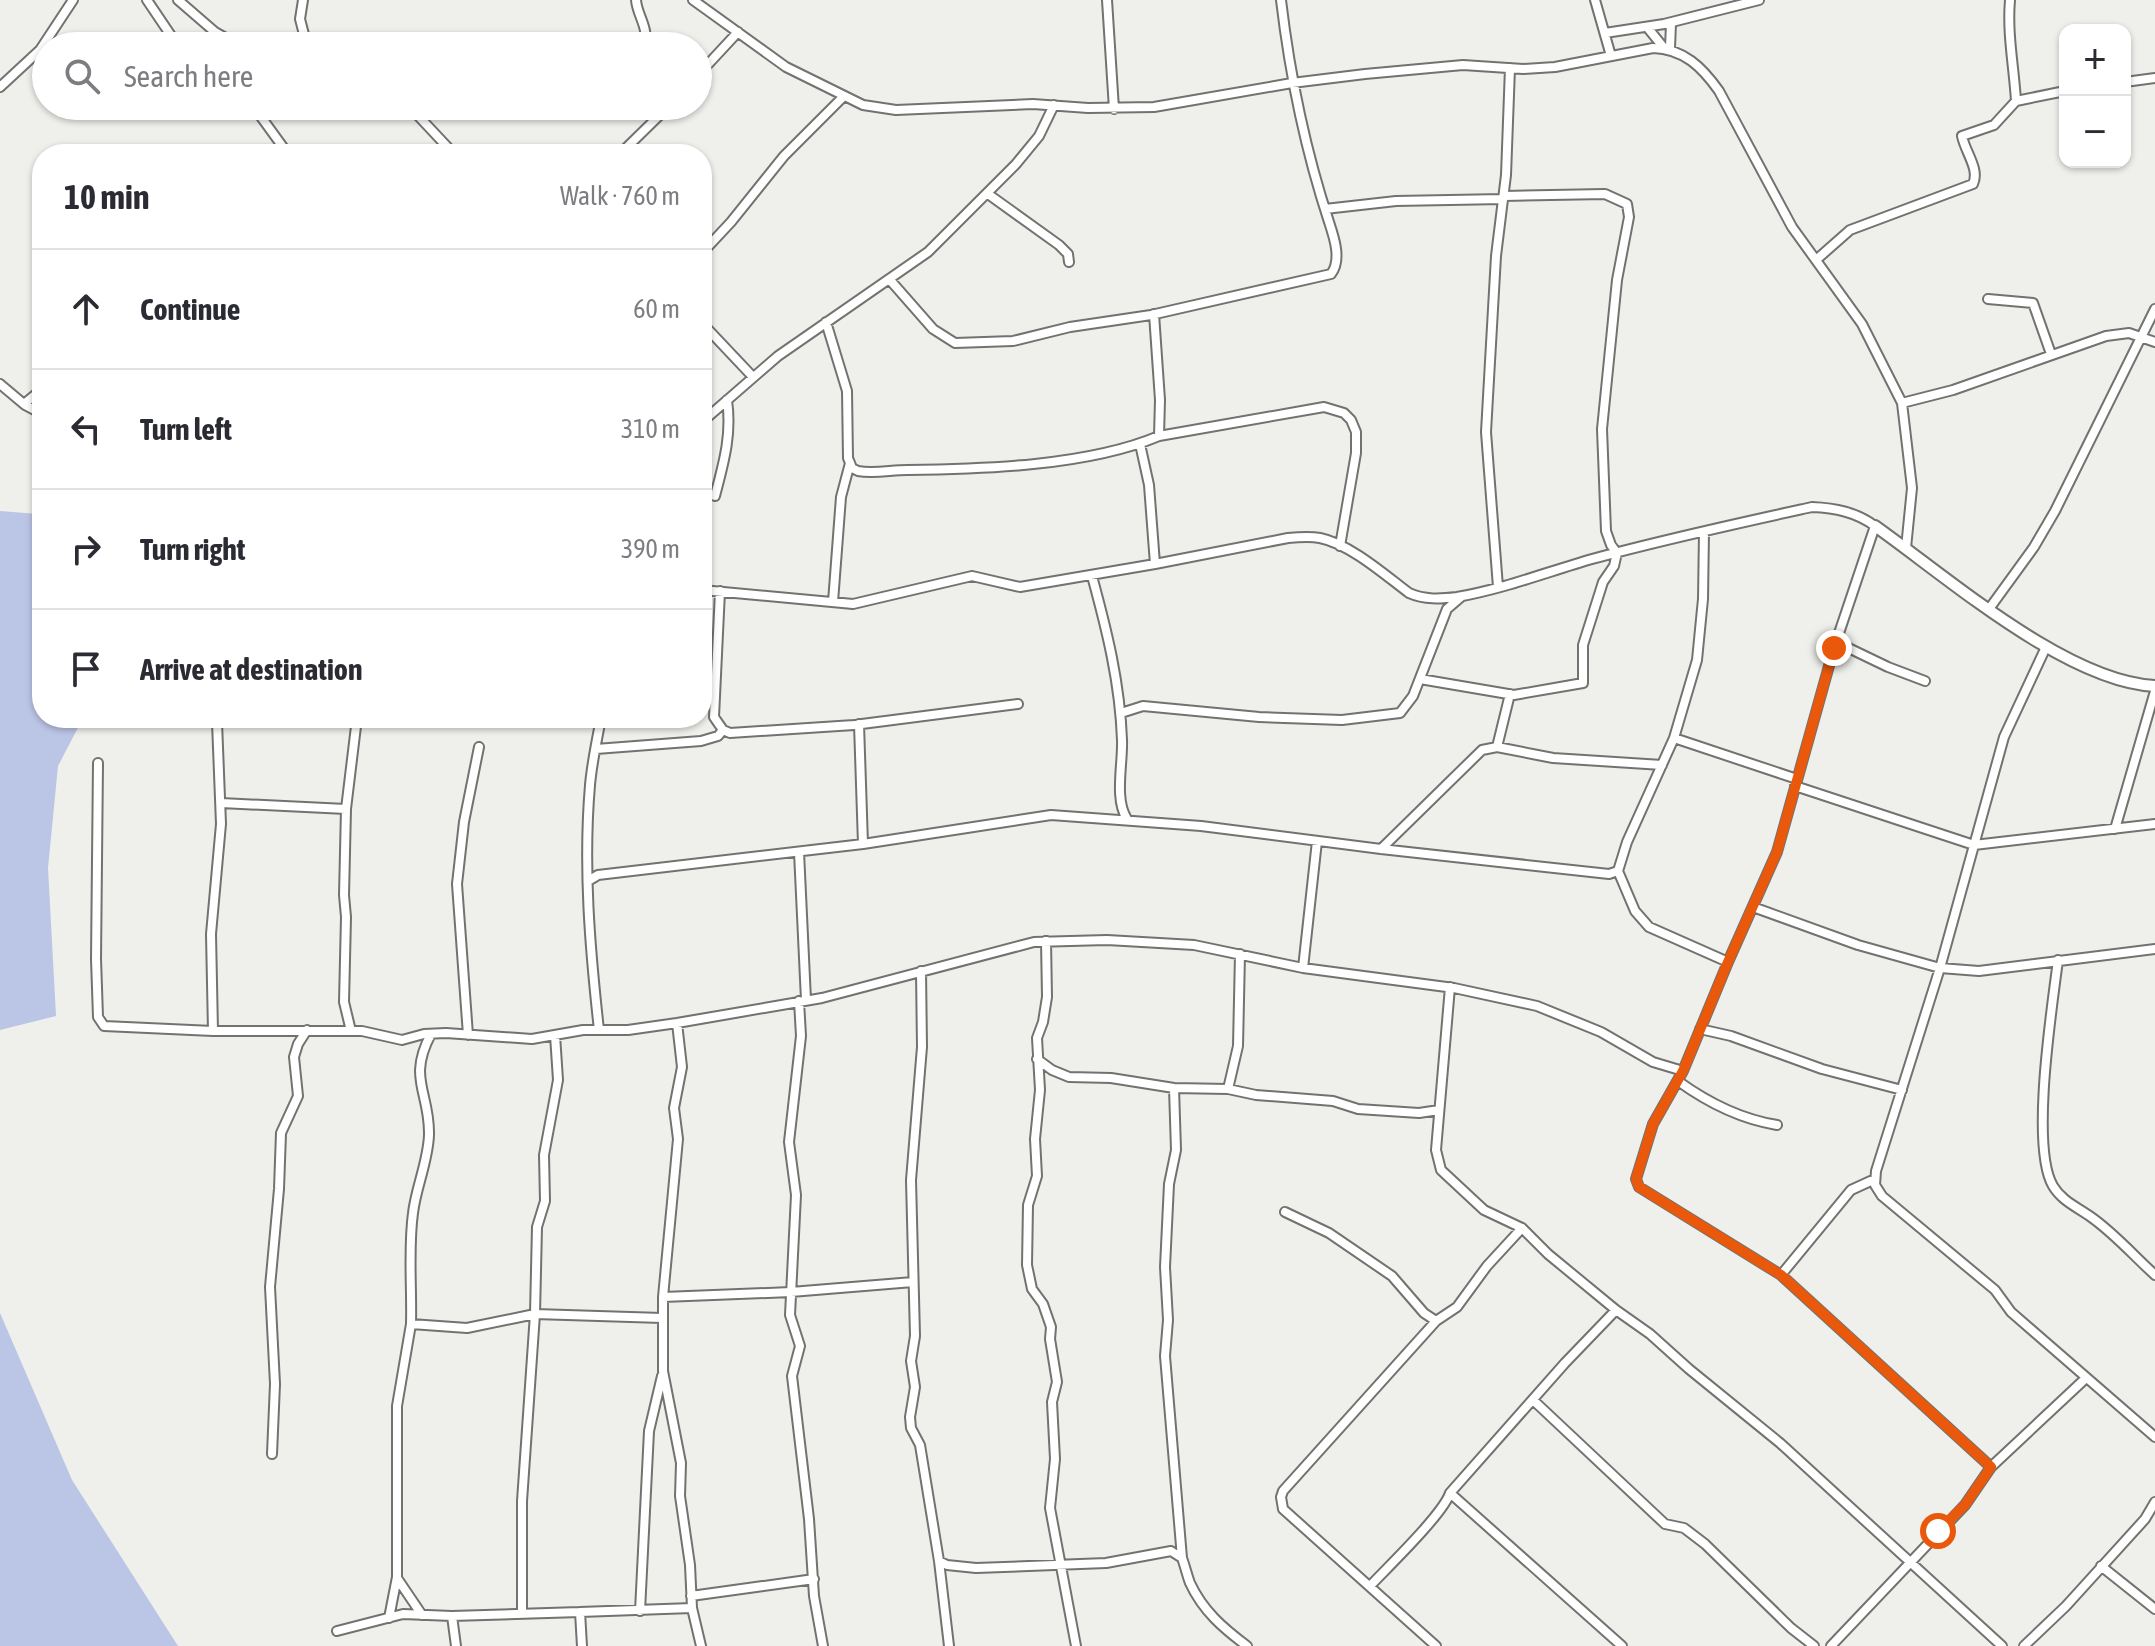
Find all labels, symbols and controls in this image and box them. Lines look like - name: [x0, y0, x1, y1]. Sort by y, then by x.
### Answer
- map controls: [2059, 24, 2131, 168]
- button: +: [2059, 24, 2131, 96]
- search box: [32, 32, 712, 120]
- icon: search: [60, 54, 104, 98]
- text: Search here: [124, 59, 253, 93]
- button: −: [2059, 96, 2131, 168]
- text: 10 min: [64, 177, 149, 216]
- text: Walk · 760 m: [560, 181, 680, 211]
- icon: ahead: [64, 287, 108, 331]
- text: Continue: [140, 292, 240, 326]
- text: 60 m: [633, 294, 680, 324]
- icon: left: [64, 407, 108, 451]
- text: Turn left: [140, 412, 232, 446]
- text: 310 m: [621, 414, 680, 444]
- icon: right: [64, 527, 108, 571]
- text: Turn right: [140, 532, 246, 566]
- text: 390 m: [621, 534, 680, 564]
- route end: [1816, 630, 1852, 666]
- icon: arrive: [64, 647, 108, 691]
- text: Arrive at destination: [140, 652, 362, 686]
- route start: [1920, 1513, 1956, 1549]

